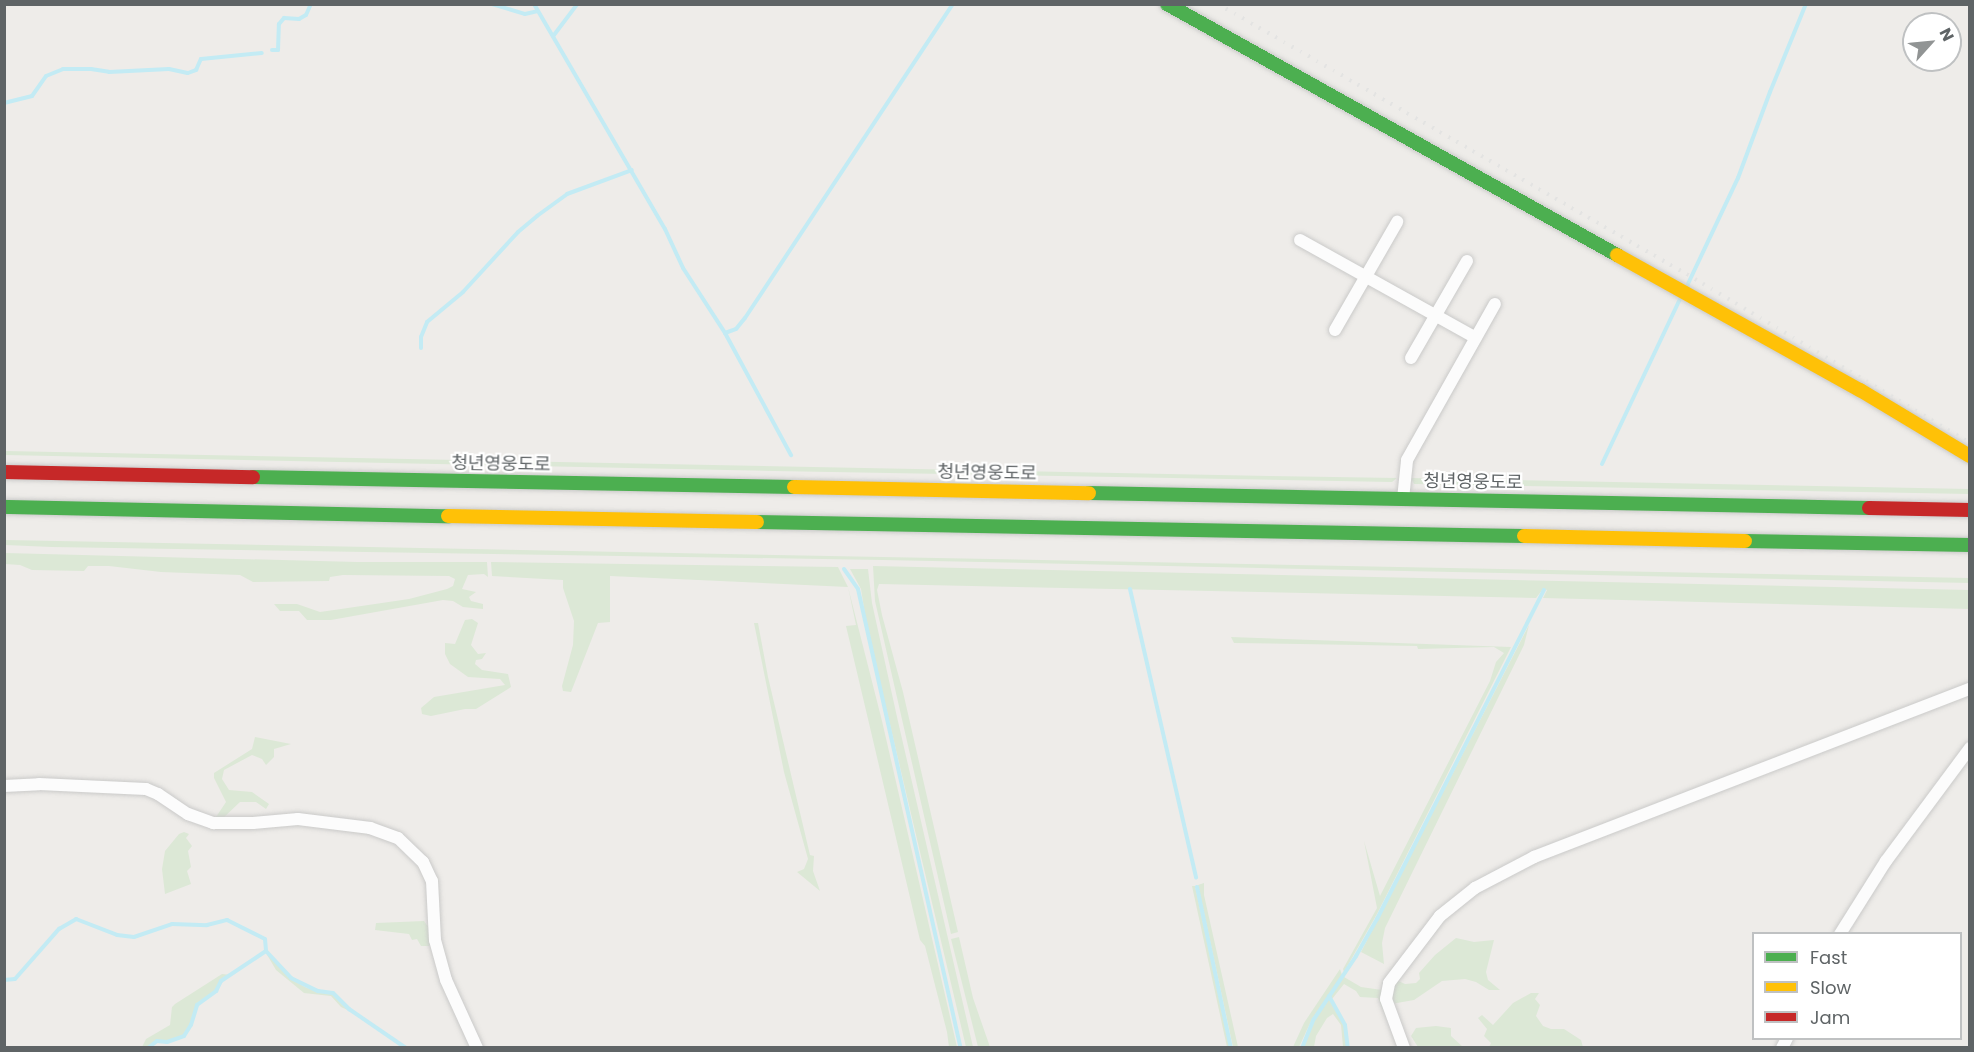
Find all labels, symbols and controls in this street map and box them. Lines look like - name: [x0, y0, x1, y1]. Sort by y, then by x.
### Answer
- north arrow: [1902, 12, 1962, 72]
- text: N: [1934, 24, 1960, 45]
- street label: 청년영웅도로: [451, 452, 551, 476]
- street label: 청년영웅도로: [937, 461, 1037, 485]
- street label: 청년영웅도로: [1423, 470, 1523, 494]
- legend: [1752, 932, 1962, 1040]
- text: Fast: [1810, 945, 1847, 970]
- text: Slow: [1810, 975, 1851, 1000]
- text: Jam: [1810, 1005, 1850, 1030]

